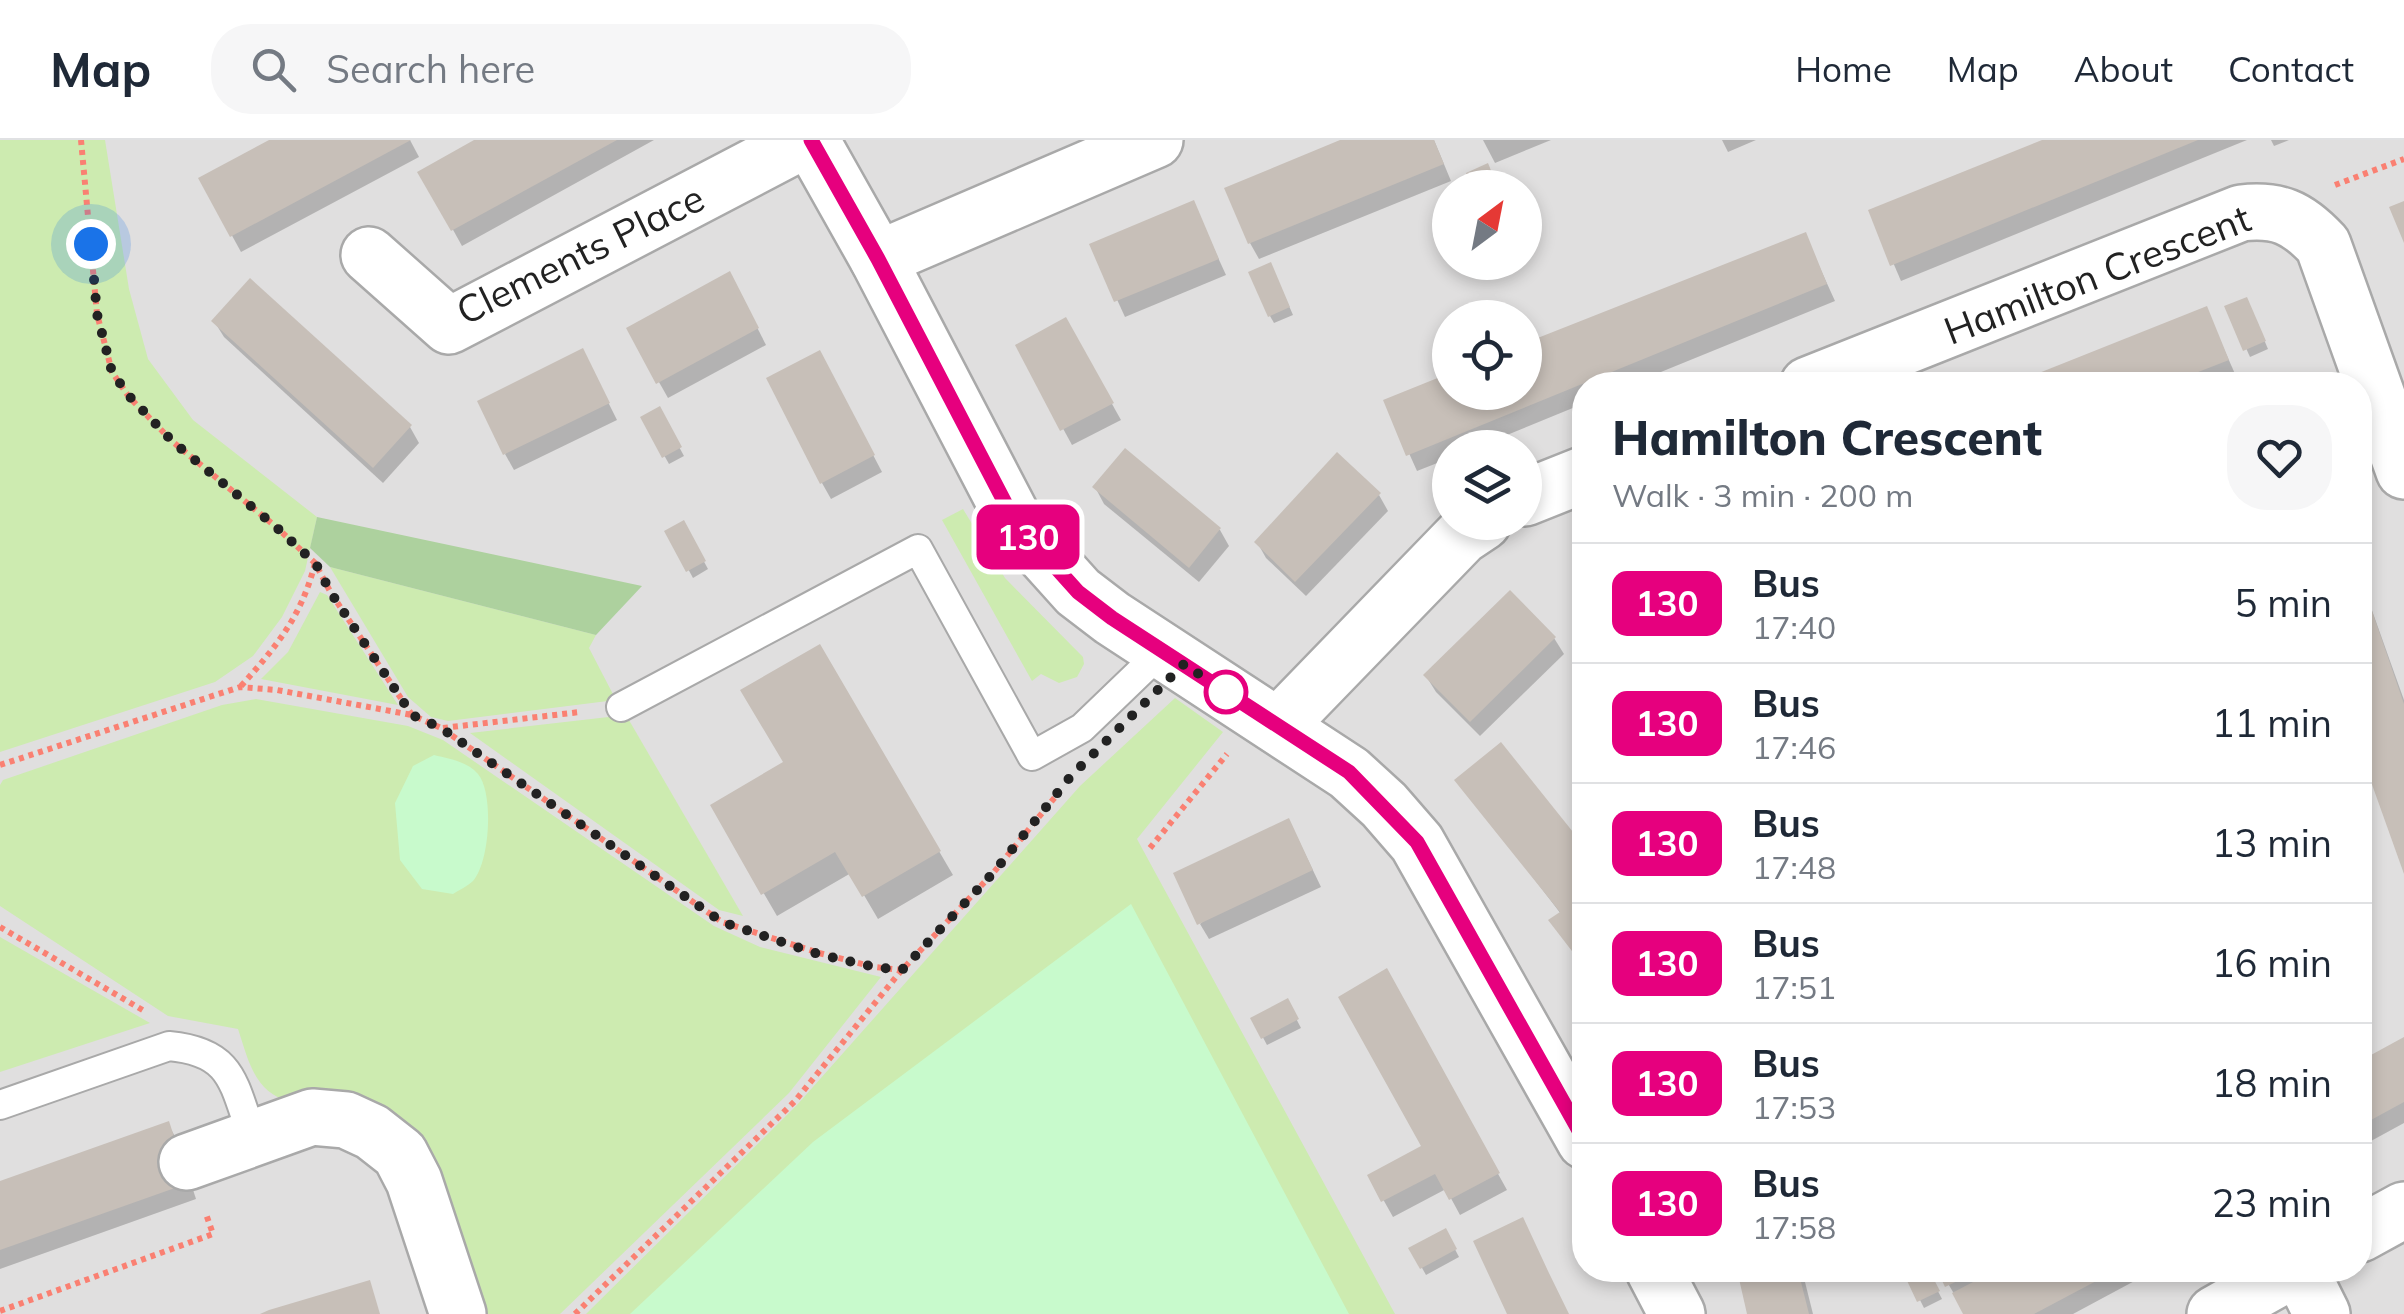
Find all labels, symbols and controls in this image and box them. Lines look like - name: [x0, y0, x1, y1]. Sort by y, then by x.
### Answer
- search box: [211, 24, 911, 114]
- text: Map: [50, 39, 151, 99]
- icon: search: [246, 42, 301, 97]
- text: Search here: [326, 45, 535, 93]
- text: Home: [1795, 47, 1892, 91]
- text: Map: [1947, 47, 2019, 91]
- text: About: [2074, 47, 2173, 91]
- text: Contact: [2228, 47, 2354, 91]
- north arrow: [1432, 170, 1542, 280]
- map controls: [1432, 170, 1542, 540]
- street label: Clements Place: [448, 173, 712, 335]
- street label: Hamilton Crescent: [1937, 194, 2257, 354]
- your location: [66, 219, 116, 269]
- button: locate: [1432, 300, 1542, 410]
- button: heart: [2227, 405, 2332, 510]
- text: Hamilton Crescent: [1612, 407, 2042, 467]
- button: layers: [1432, 430, 1542, 540]
- text: Walk · 3 min · 200 m: [1612, 475, 1913, 515]
- line badge: 130: [970, 504, 1086, 570]
- text: 130: [996, 515, 1060, 559]
- text: Bus: [1752, 559, 1820, 607]
- text: 5 min: [2235, 579, 2332, 627]
- text: 130: [1635, 581, 1699, 625]
- text: 17:40: [1752, 607, 1836, 647]
- unlabelled marker: [1205, 671, 1247, 713]
- text: Bus: [1752, 679, 1820, 727]
- text: 11 min: [2212, 699, 2332, 747]
- text: 130: [1635, 701, 1699, 745]
- text: 17:46: [1752, 727, 1836, 767]
- text: Bus: [1752, 799, 1820, 847]
- text: 13 min: [2212, 819, 2332, 867]
- text: 130: [1635, 821, 1699, 865]
- text: 17:48: [1752, 847, 1836, 887]
- text: Bus: [1752, 919, 1820, 967]
- text: 16 min: [2212, 939, 2332, 987]
- text: 130: [1635, 941, 1699, 985]
- text: 17:51: [1752, 967, 1836, 1007]
- text: Bus: [1752, 1039, 1820, 1087]
- text: 18 min: [2212, 1059, 2332, 1107]
- text: 130: [1635, 1061, 1699, 1105]
- text: 17:53: [1752, 1087, 1836, 1127]
- text: Bus: [1752, 1159, 1820, 1207]
- text: 23 min: [2212, 1179, 2332, 1227]
- text: 130: [1635, 1181, 1699, 1225]
- text: 17:58: [1752, 1207, 1836, 1247]

